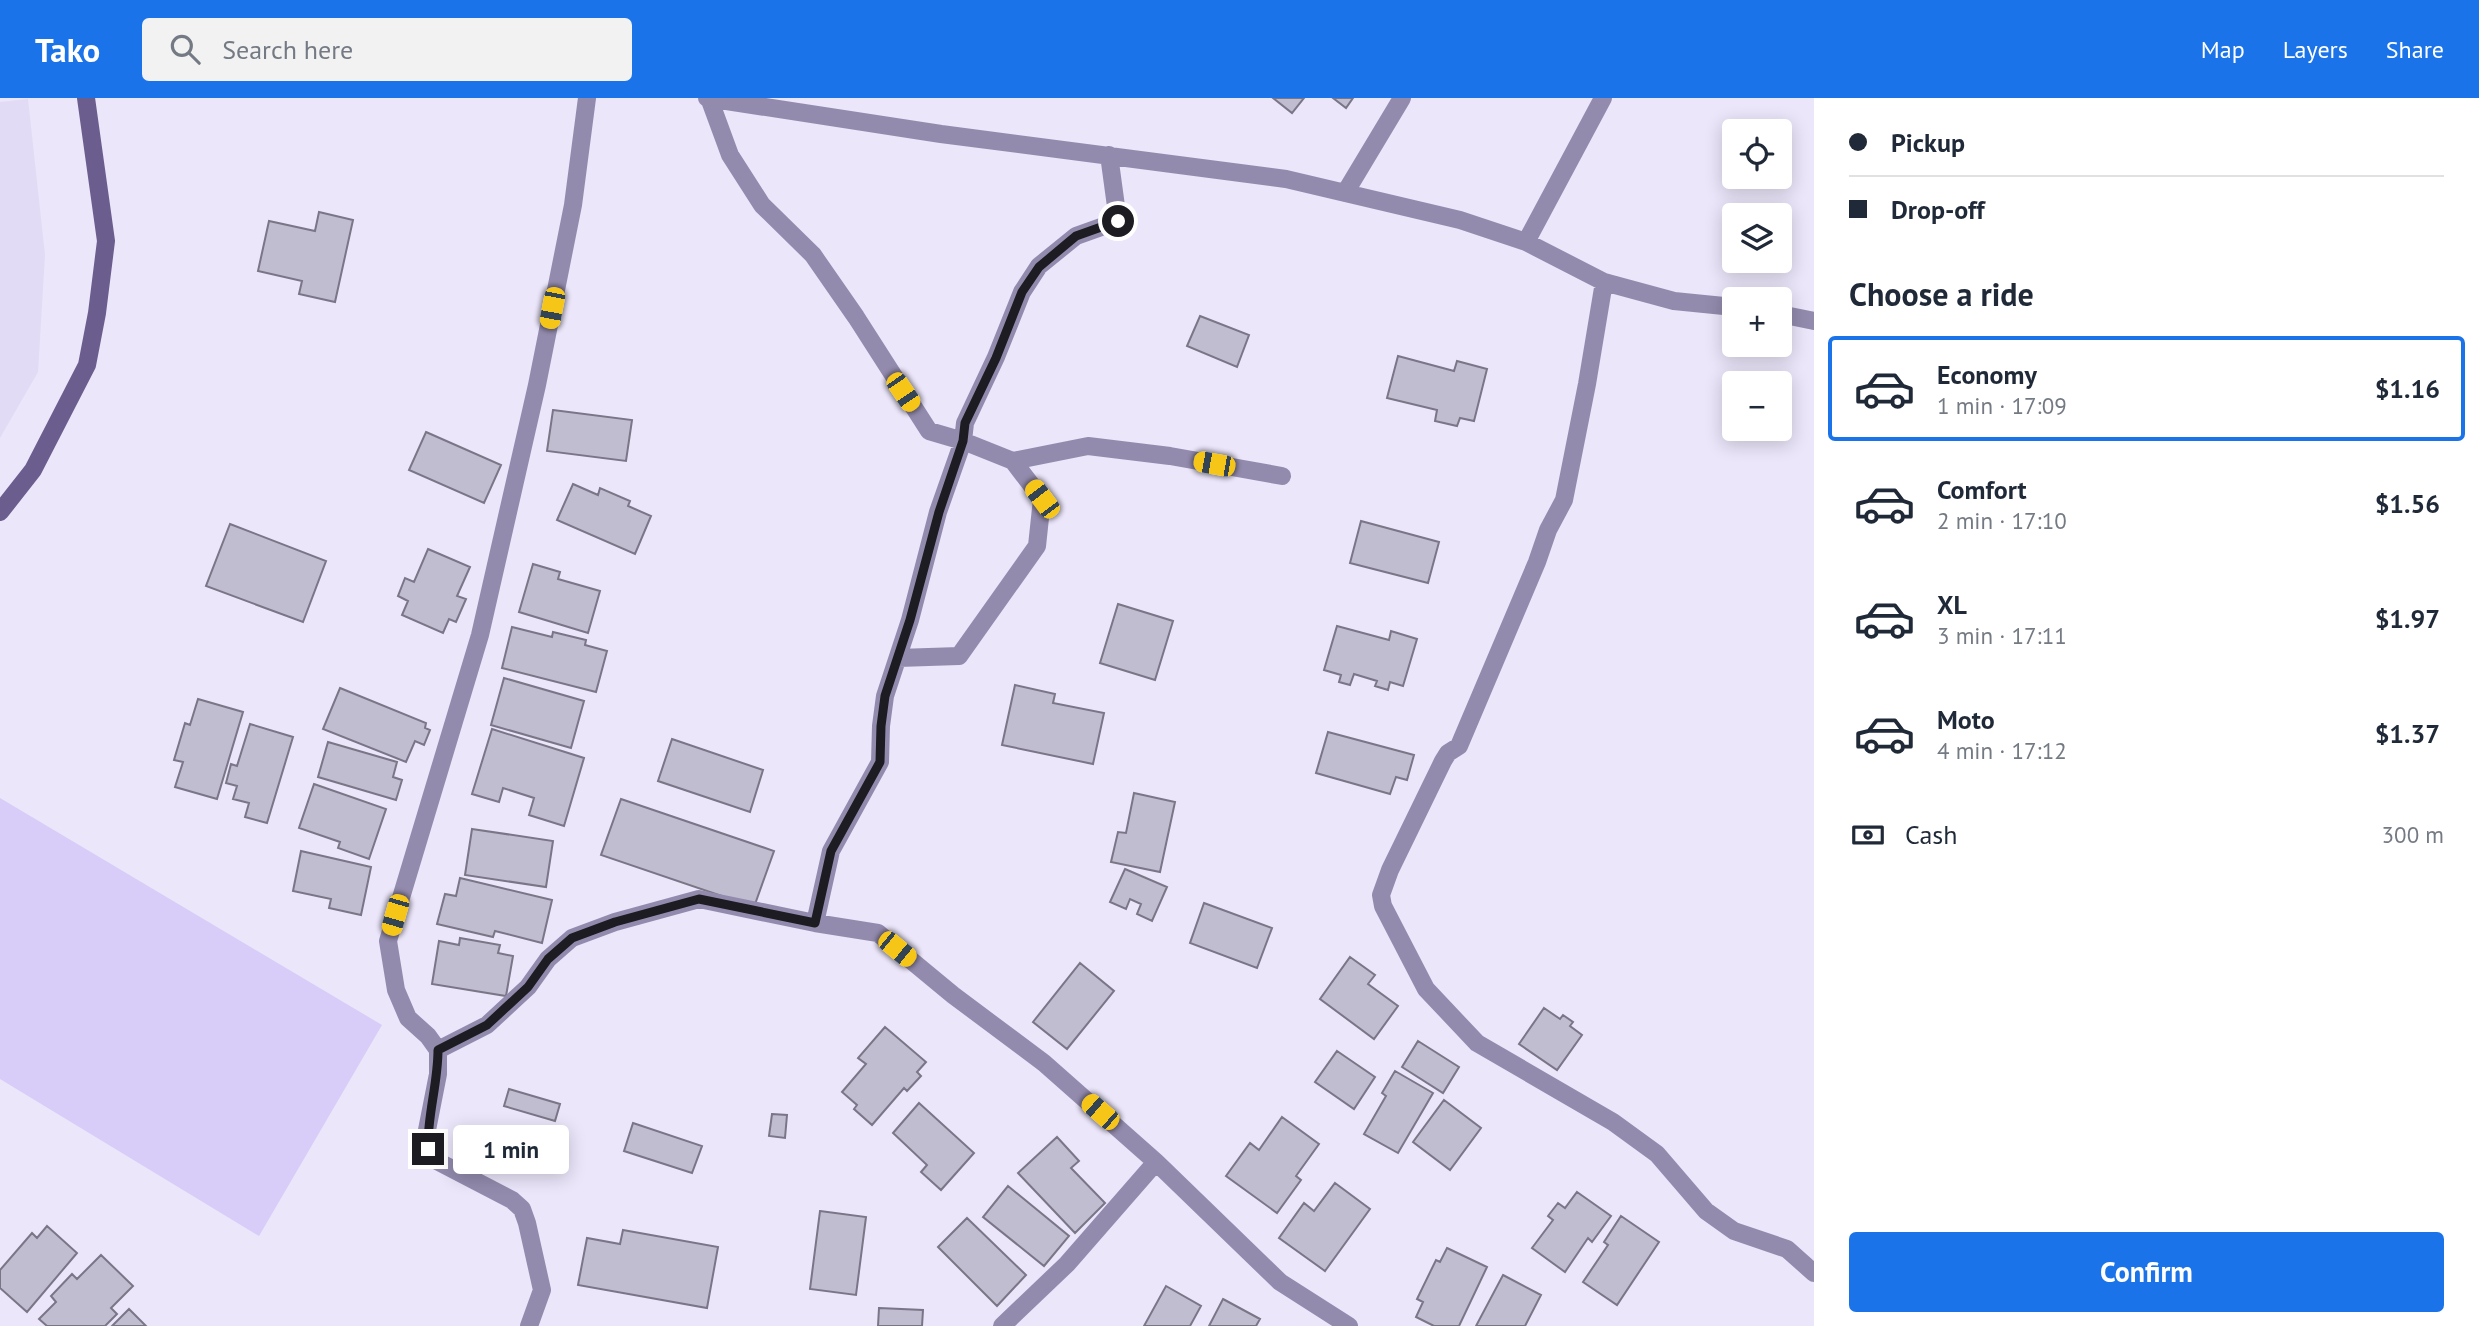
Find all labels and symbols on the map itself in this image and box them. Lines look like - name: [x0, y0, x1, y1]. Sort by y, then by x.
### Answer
- route start: [1102, 205, 1134, 237]
- car: [538, 285, 567, 331]
- car: [883, 369, 924, 415]
- car: [1192, 450, 1237, 478]
- car: [1021, 476, 1064, 522]
- car: [380, 892, 411, 938]
- car: [875, 928, 920, 970]
- car: [1078, 1090, 1123, 1134]
- callout: 1 min: [452, 1124, 568, 1174]
- route end: [412, 1133, 444, 1165]

